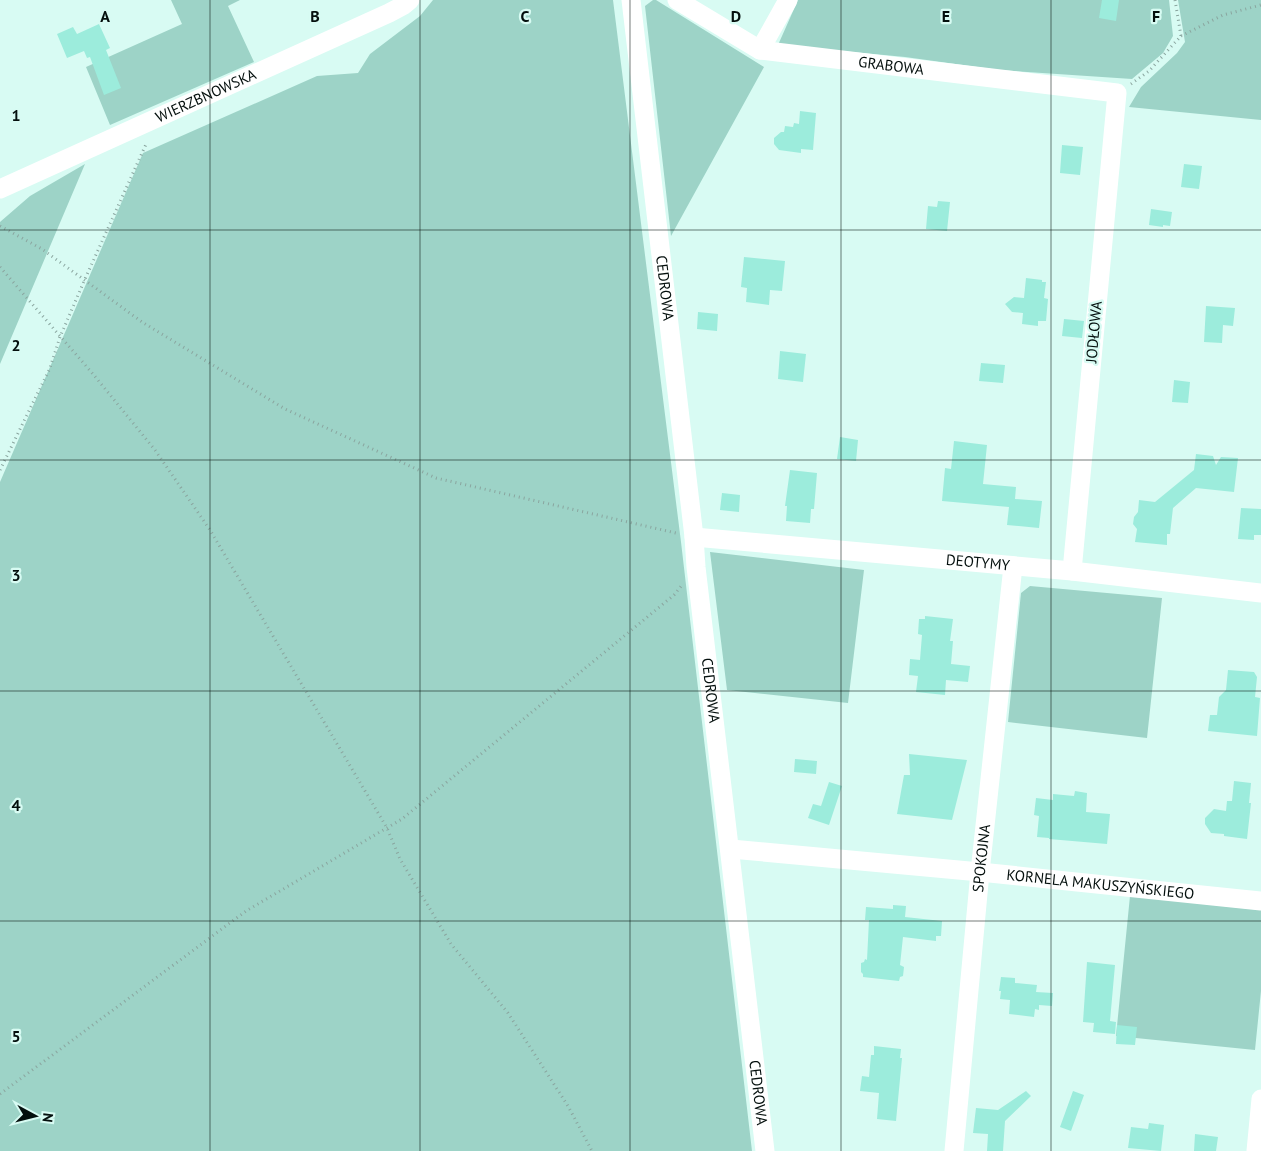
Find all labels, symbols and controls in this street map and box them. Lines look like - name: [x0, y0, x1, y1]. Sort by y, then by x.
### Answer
- text: A: [100, 6, 110, 26]
- text: B: [310, 6, 320, 26]
- text: C: [521, 6, 530, 26]
- text: D: [731, 6, 741, 26]
- text: E: [942, 6, 950, 26]
- text: F: [1152, 6, 1160, 26]
- street label: GRABOWA: [857, 52, 925, 79]
- street label: WIERZBNOWSKA: [152, 64, 259, 126]
- text: 1: [11, 105, 21, 125]
- street label: CEDROWA: [652, 254, 679, 322]
- street label: JODŁOWA: [1081, 300, 1106, 365]
- text: 2: [11, 335, 21, 355]
- street label: DEOTYMY: [945, 550, 1011, 574]
- text: 3: [11, 565, 21, 585]
- street label: CEDROWA: [698, 657, 724, 724]
- text: 4: [11, 795, 21, 815]
- street label: SPOKOJNA: [968, 823, 994, 893]
- street label: KORNELA MAKUSZYŃSKIEGO: [1006, 865, 1195, 903]
- text: 5: [11, 1026, 21, 1046]
- street label: CEDROWA: [745, 1059, 772, 1126]
- north arrow: [10, 1091, 60, 1141]
- text: N: [38, 1112, 57, 1123]

